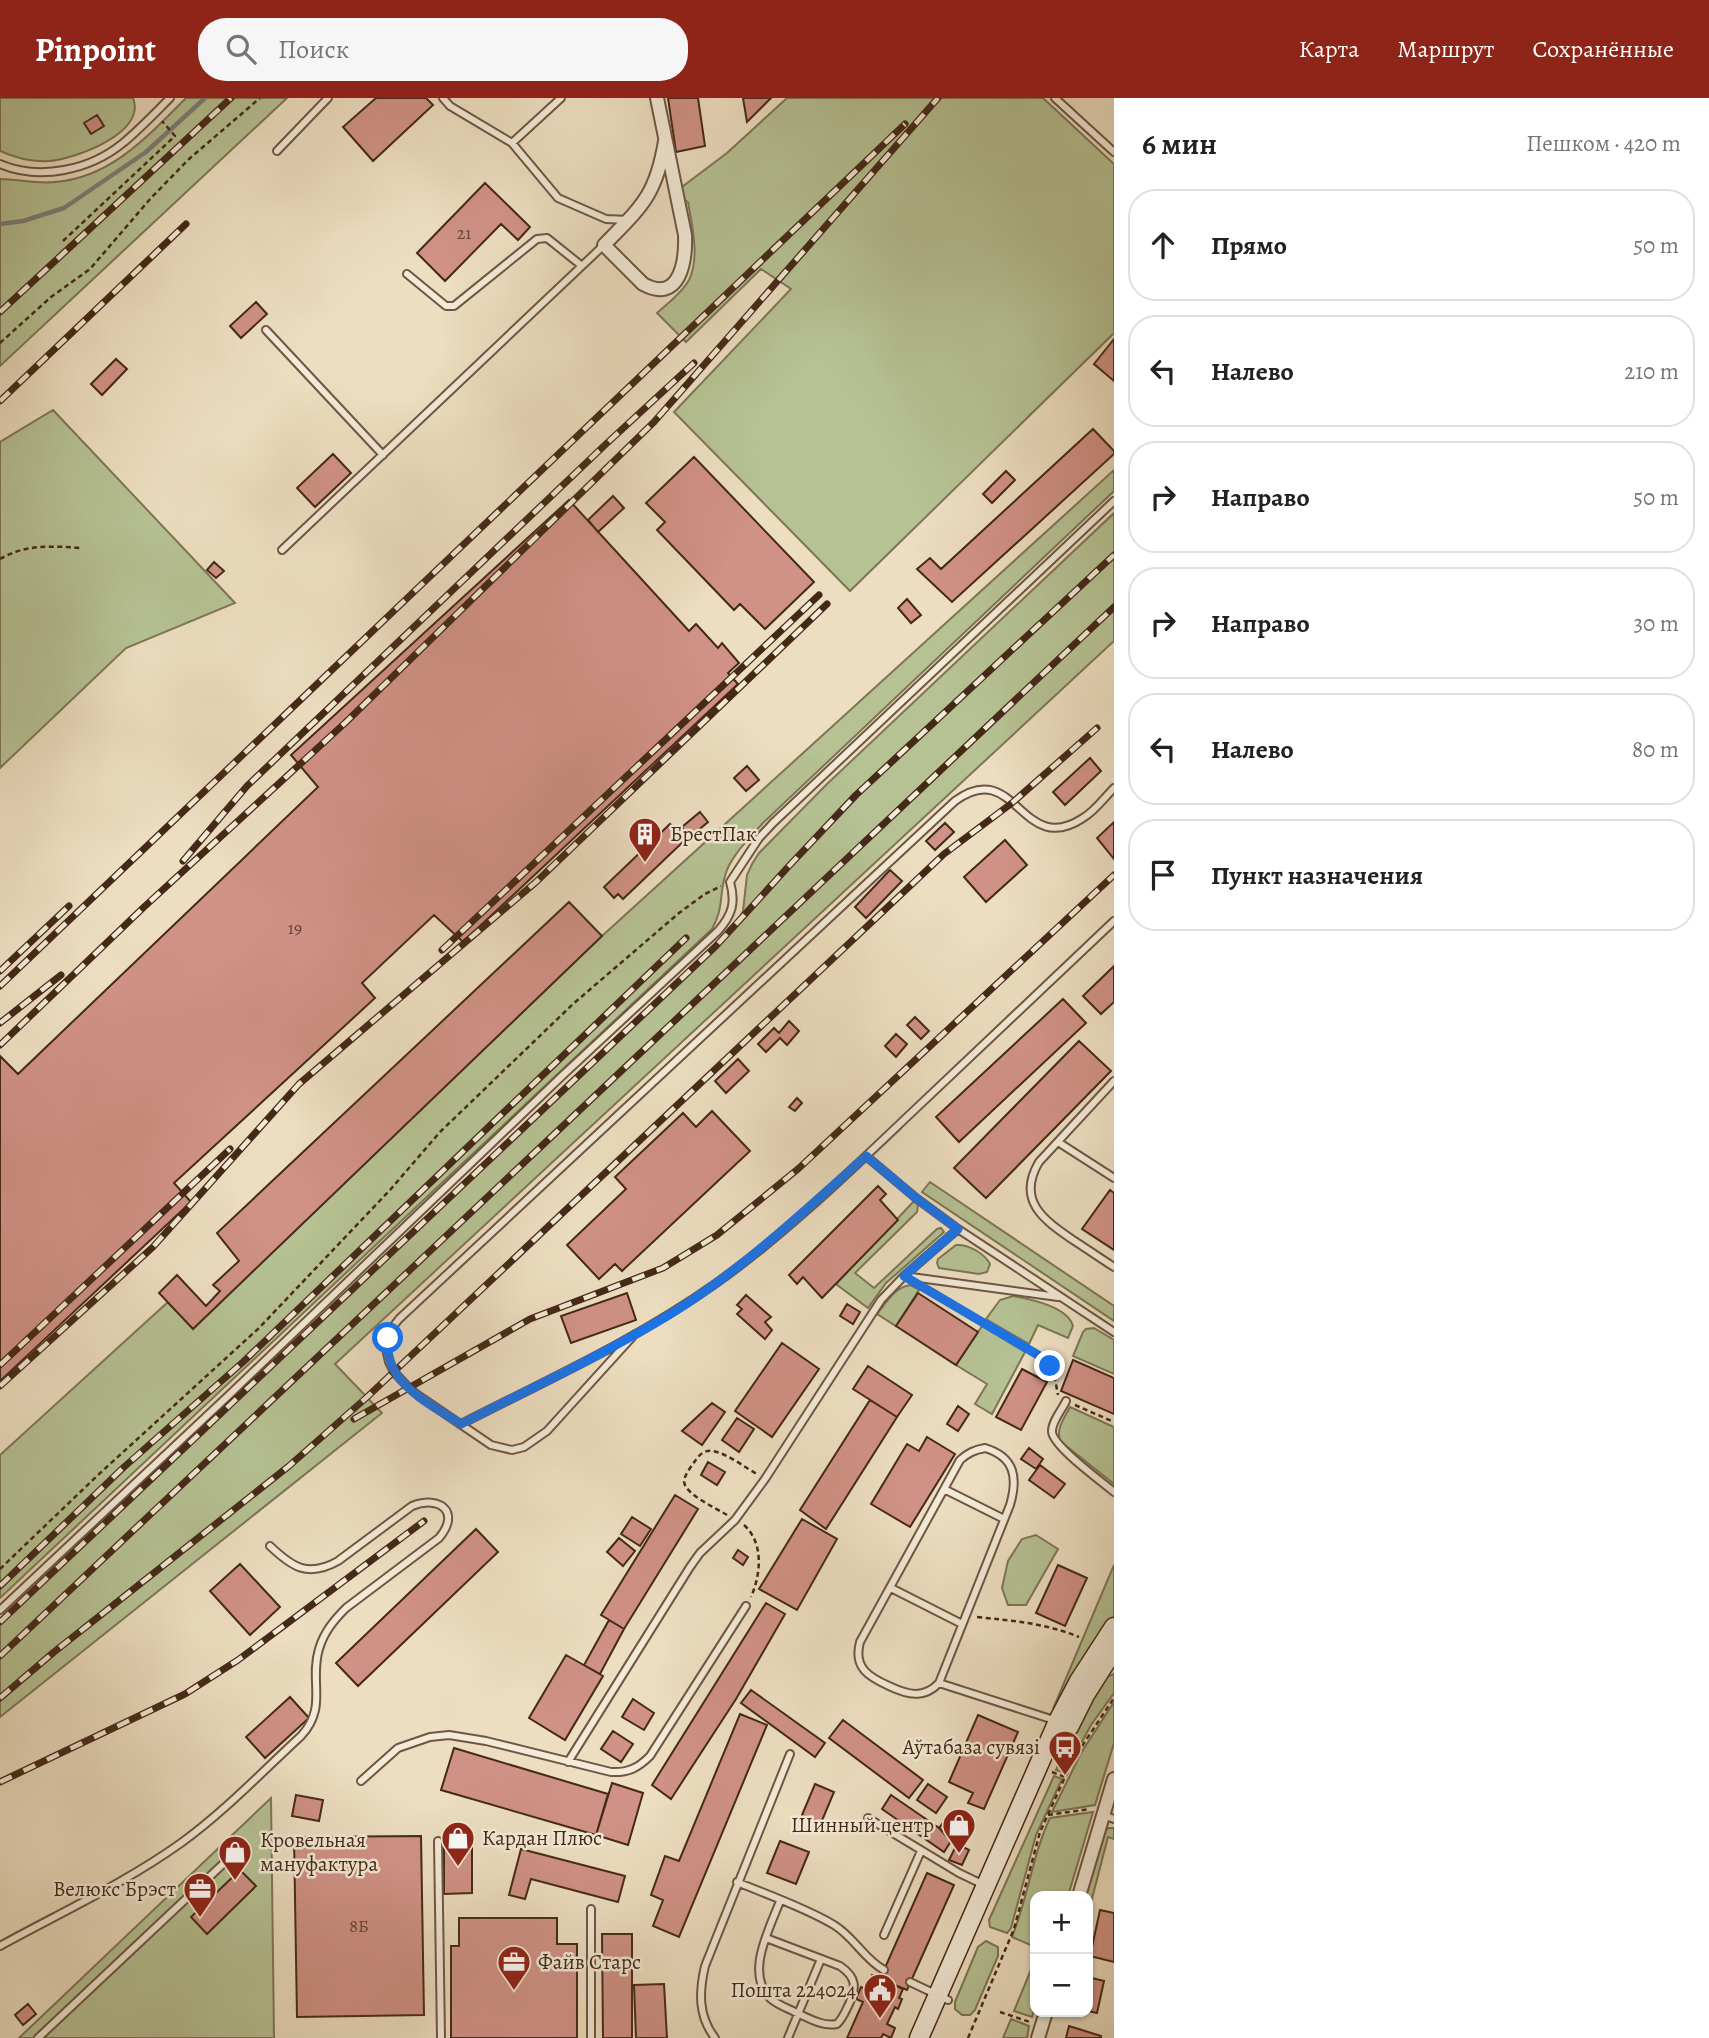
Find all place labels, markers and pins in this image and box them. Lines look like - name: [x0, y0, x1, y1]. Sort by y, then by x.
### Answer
- building icon: БрестПак: [626, 815, 664, 864]
- place label: БрестПак: [670, 820, 757, 848]
- bus stop icon: Аўтабаза сувязі: [1046, 1728, 1084, 1777]
- place label: Аўтабаза сувязі: [901, 1733, 1040, 1761]
- shop icon: Шинный центр: [940, 1806, 978, 1855]
- place label: Шинный центр: [791, 1811, 934, 1839]
- shop icon: Кардан Плюс: [439, 1819, 477, 1868]
- place label: Кардан Плюс: [482, 1824, 602, 1852]
- place label: Кровельная мануфактура: [260, 1826, 378, 1878]
- shop icon: Кровельная мануфактура: [216, 1833, 254, 1882]
- office icon: Велюкс Брэст: [181, 1870, 219, 1919]
- place label: Велюкс Брэст: [53, 1875, 176, 1903]
- office icon: Файв Старс: [495, 1943, 533, 1992]
- place label: Файв Старс: [538, 1948, 641, 1976]
- public building icon: Пошта 224024: [861, 1971, 899, 2020]
- place label: Пошта 224024: [730, 1976, 856, 2004]

